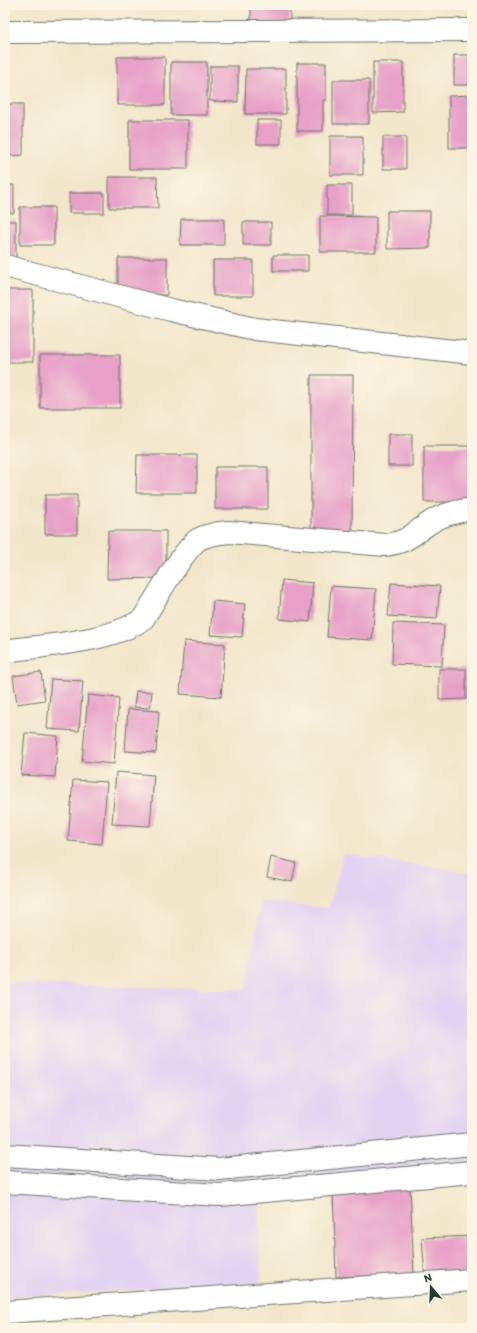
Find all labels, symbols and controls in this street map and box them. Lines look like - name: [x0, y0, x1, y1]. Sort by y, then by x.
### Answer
- north arrow: [411, 1267, 451, 1307]
- text: N: [422, 1271, 434, 1285]

